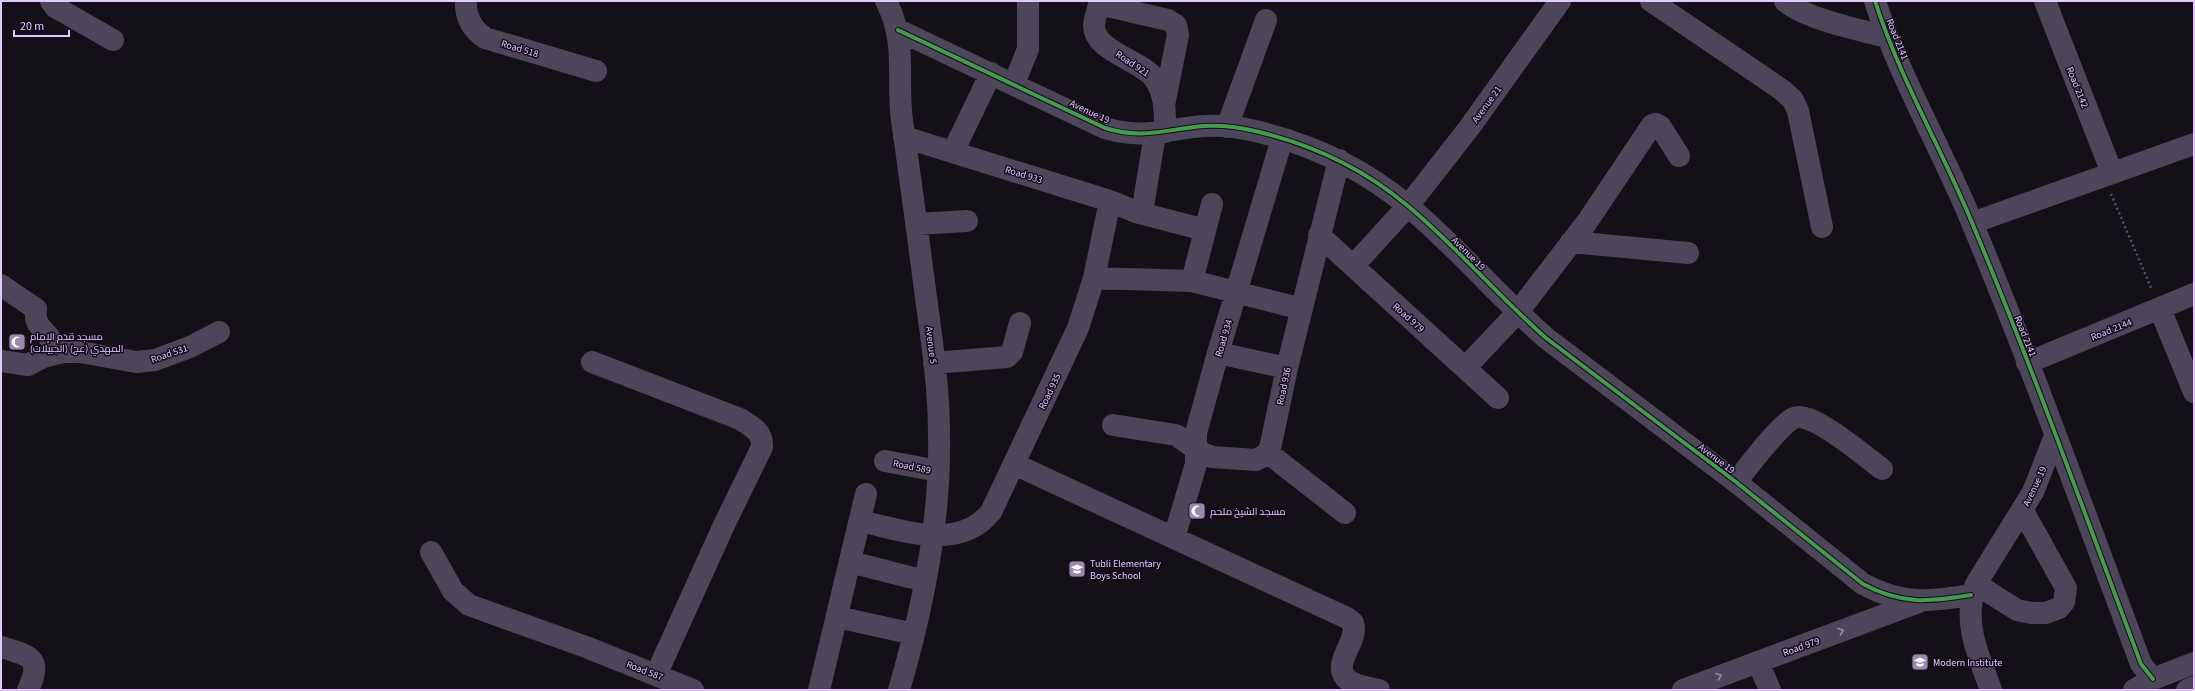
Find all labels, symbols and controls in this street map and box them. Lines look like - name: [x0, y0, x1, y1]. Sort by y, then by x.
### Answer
- scale bar: [14, 12, 69, 38]
- street label: Road 2141: [1882, 17, 1912, 62]
- text: 20 m: [20, 18, 44, 35]
- street label: Road 518: [499, 37, 540, 61]
- street label: Road 921: [1113, 47, 1152, 80]
- street label: Road 2142: [2062, 65, 2092, 110]
- street label: Avenue 21: [1469, 83, 1505, 126]
- street label: Avenue 19: [1067, 97, 1112, 127]
- street label: Road 933: [1003, 163, 1044, 187]
- street label: Avenue 19: [1448, 234, 1488, 274]
- street label: Road 979: [1389, 300, 1427, 336]
- street label: Road 2141: [2010, 314, 2040, 359]
- street label: Road 2144: [2089, 315, 2134, 345]
- street label: Road 934: [1212, 318, 1236, 359]
- street label: Avenue 5: [922, 326, 940, 365]
- place label: مسجد قدَم الإمام المهدي (عج) (الجبيلات): [30, 330, 123, 356]
- mosque icon: مسجد قدَم الإمام المهدي (عج) (الجبيلات): [7, 332, 27, 352]
- street label: Road 531: [149, 341, 190, 367]
- street label: Road 936: [1273, 366, 1295, 406]
- street label: Road 935: [1035, 371, 1065, 412]
- street label: Avenue 19: [1695, 440, 1738, 477]
- street label: Road 589: [892, 456, 932, 478]
- street label: Avenue 19: [2020, 464, 2050, 509]
- mosque icon: مسجد الشيخ ملحم: [1187, 501, 1207, 521]
- place label: مسجد الشيخ ملحم: [1210, 505, 1286, 519]
- place label: Tubli Elementary Boys School: [1090, 557, 1161, 583]
- school or university icon: Tubli Elementary Boys School: [1067, 559, 1087, 579]
- one-way arrow: [1837, 627, 1844, 636]
- street label: Road 979: [1781, 634, 1822, 660]
- school or university icon: Modern Institute: [1910, 652, 1930, 672]
- place label: Modern Institute: [1933, 656, 2002, 670]
- street label: Road 587: [624, 658, 665, 684]
- one-way arrow: [1716, 673, 1723, 681]

